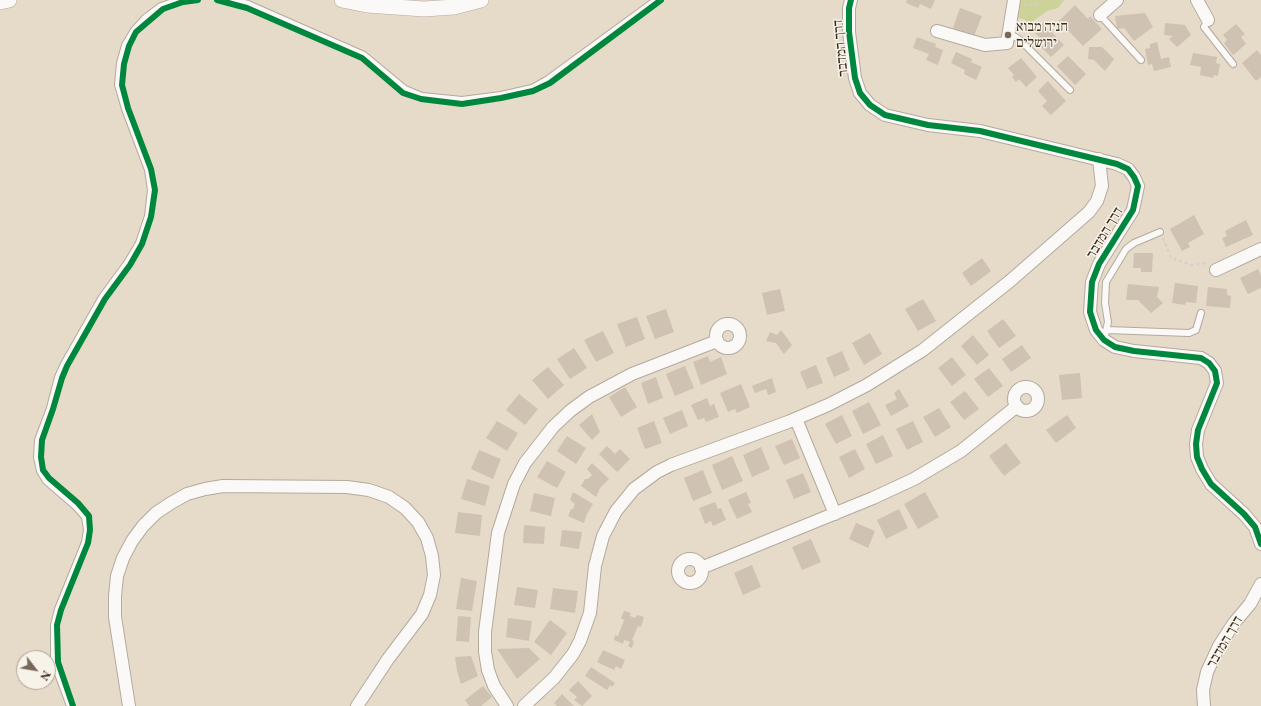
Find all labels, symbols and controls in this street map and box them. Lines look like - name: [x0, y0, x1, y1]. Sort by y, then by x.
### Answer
- street label: דרך המדבר: [830, 19, 852, 77]
- place label: חניה מבוא ירושלים: [1016, 19, 1068, 52]
- marker: חניה מבוא ירושלים: [1003, 30, 1013, 40]
- street label: דרך המדבר: [1083, 204, 1127, 262]
- street label: דרך המדבר: [1203, 613, 1247, 671]
- north arrow: [16, 650, 56, 690]
- text: N: [37, 668, 54, 683]

